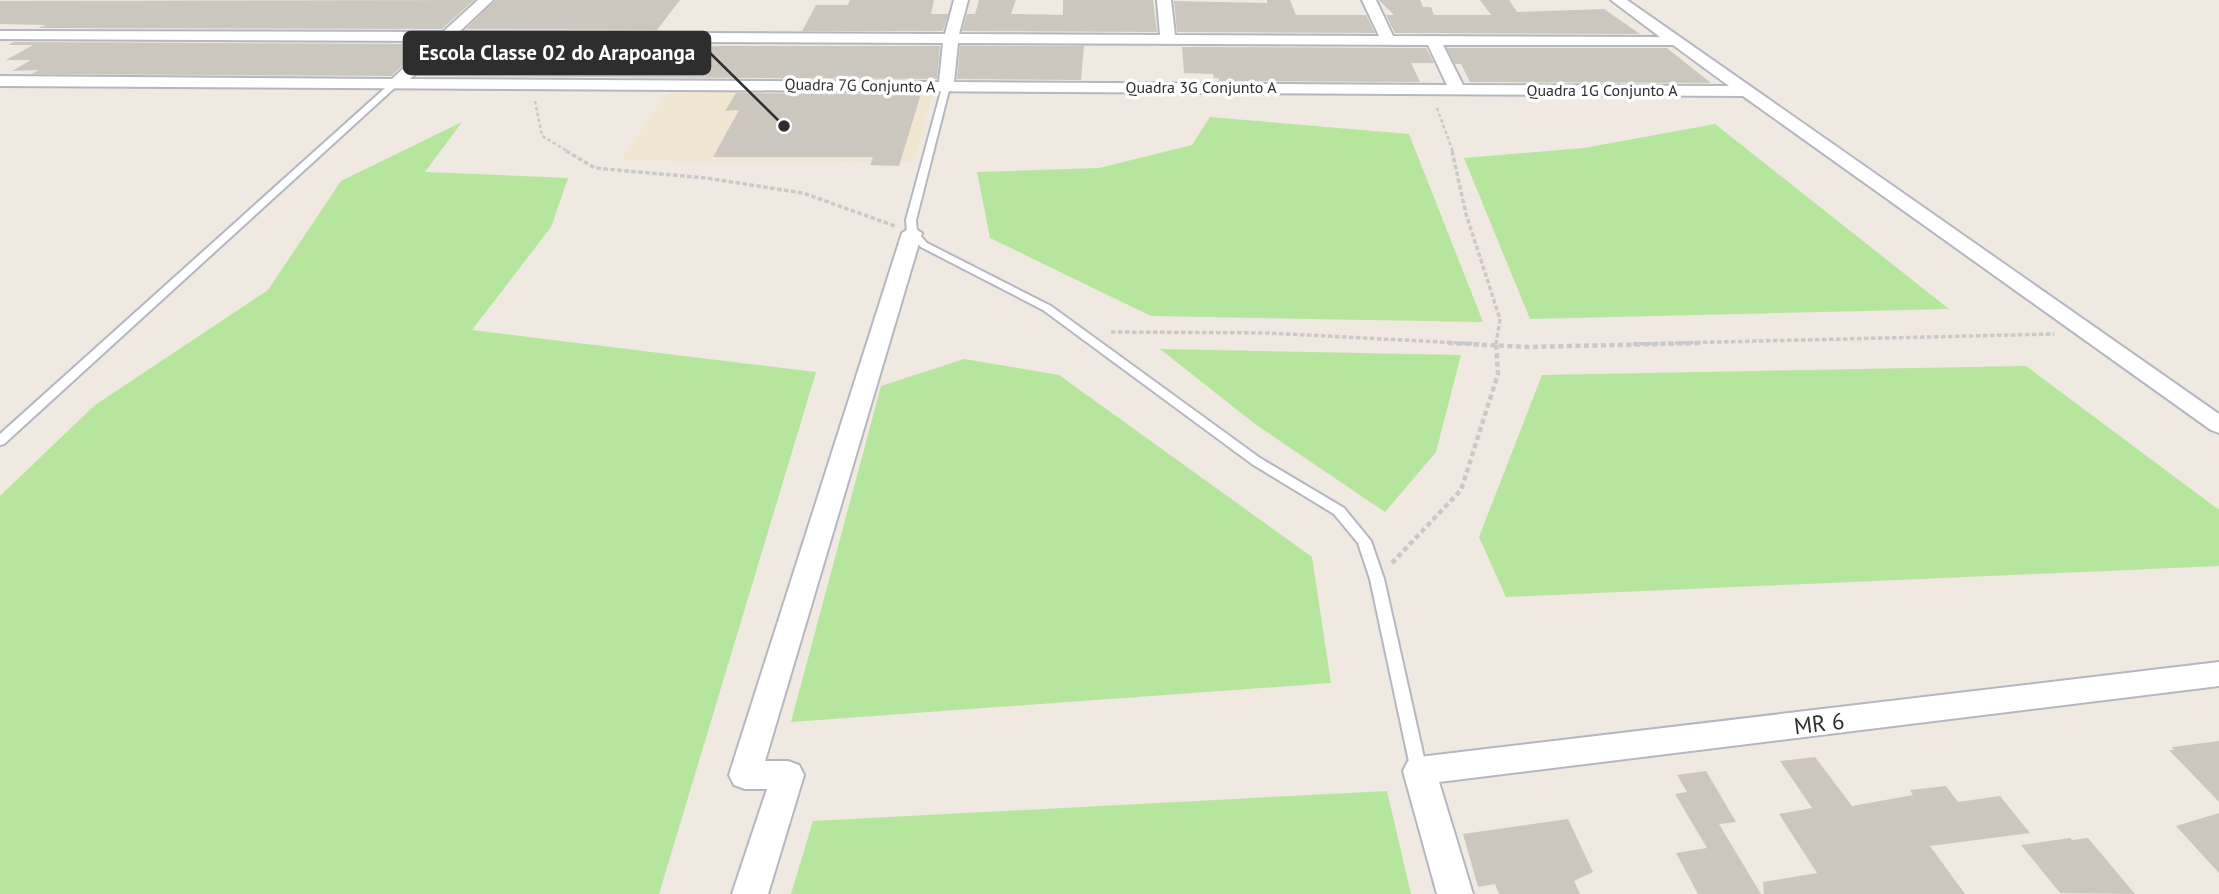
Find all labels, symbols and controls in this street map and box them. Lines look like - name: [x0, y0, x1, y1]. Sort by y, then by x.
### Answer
- callout: Escola Classe 02 do Arapoanga: [404, 32, 710, 74]
- text: Escola Classe 02 do Arapoanga: [419, 39, 695, 66]
- street label: Quadra 7G Conjunto A: [784, 74, 936, 96]
- street label: Quadra 3G Conjunto A: [1125, 77, 1277, 97]
- street label: Quadra 1G Conjunto A: [1526, 80, 1678, 100]
- street label: MR 6: [1792, 706, 1846, 740]

